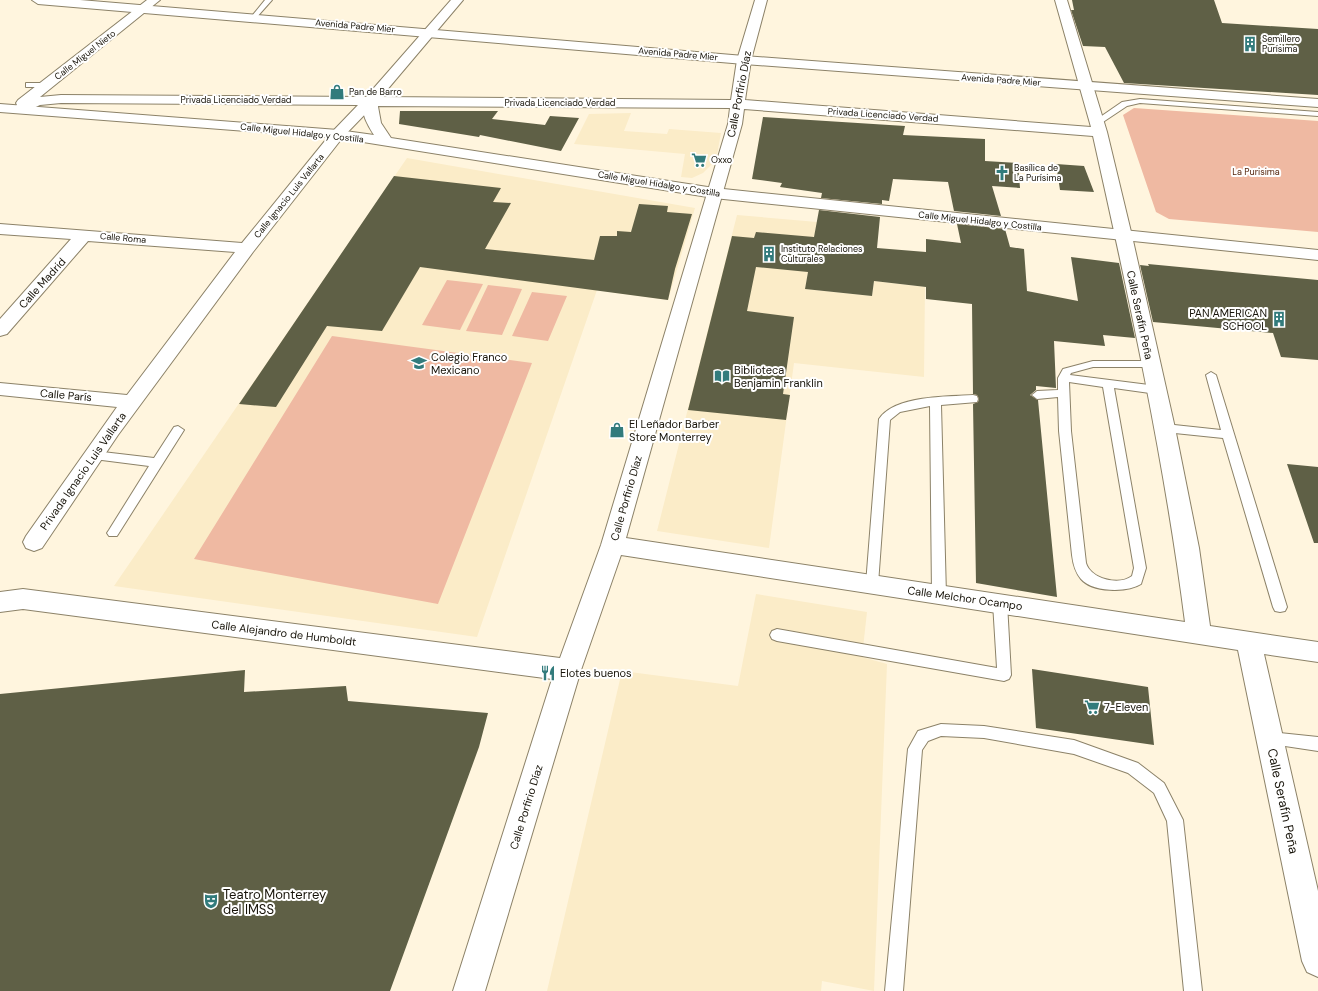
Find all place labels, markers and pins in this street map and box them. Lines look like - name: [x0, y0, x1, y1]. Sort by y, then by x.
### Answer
- place label: Semillero Purísima: [1262, 33, 1300, 55]
- building icon: Semillero Purísima: [1241, 35, 1259, 53]
- shop icon: Pan de Barro: [328, 83, 346, 101]
- place label: Pan de Barro: [349, 86, 402, 98]
- supermarket icon: Oxxo: [690, 151, 708, 169]
- place label: Oxxo: [711, 154, 732, 166]
- place label: Basílica de La Purísima: [1014, 162, 1061, 184]
- church icon: Basílica de La Purísima: [993, 164, 1011, 182]
- place label: Instituto Relaciones Culturales: [781, 243, 863, 265]
- building icon: Instituto Relaciones Culturales: [760, 245, 778, 263]
- place label: PAN AMERICAN SCHOOL: [1189, 306, 1267, 333]
- building icon: PAN AMERICAN SCHOOL: [1270, 310, 1288, 328]
- place label: Colegio Franco Mexicano: [431, 350, 507, 377]
- school or university icon: Colegio Franco Mexicano: [410, 354, 428, 372]
- place label: Biblioteca Benjamin Franklin: [734, 363, 823, 390]
- library icon: Biblioteca Benjamin Franklin: [713, 367, 731, 385]
- place label: El Leñador Barber Store Monterrey: [629, 417, 719, 444]
- shop icon: El Leñador Barber Store Monterrey: [608, 421, 626, 439]
- restaurant icon: Elotes buenos: [539, 664, 557, 682]
- place label: Elotes buenos: [560, 666, 632, 680]
- supermarket icon: 7-Eleven: [1083, 698, 1101, 716]
- place label: 7-Eleven: [1104, 700, 1148, 714]
- place label: Teatro Monterrey del IMSS: [223, 886, 326, 918]
- theatre icon: Teatro Monterrey del IMSS: [202, 892, 220, 910]

